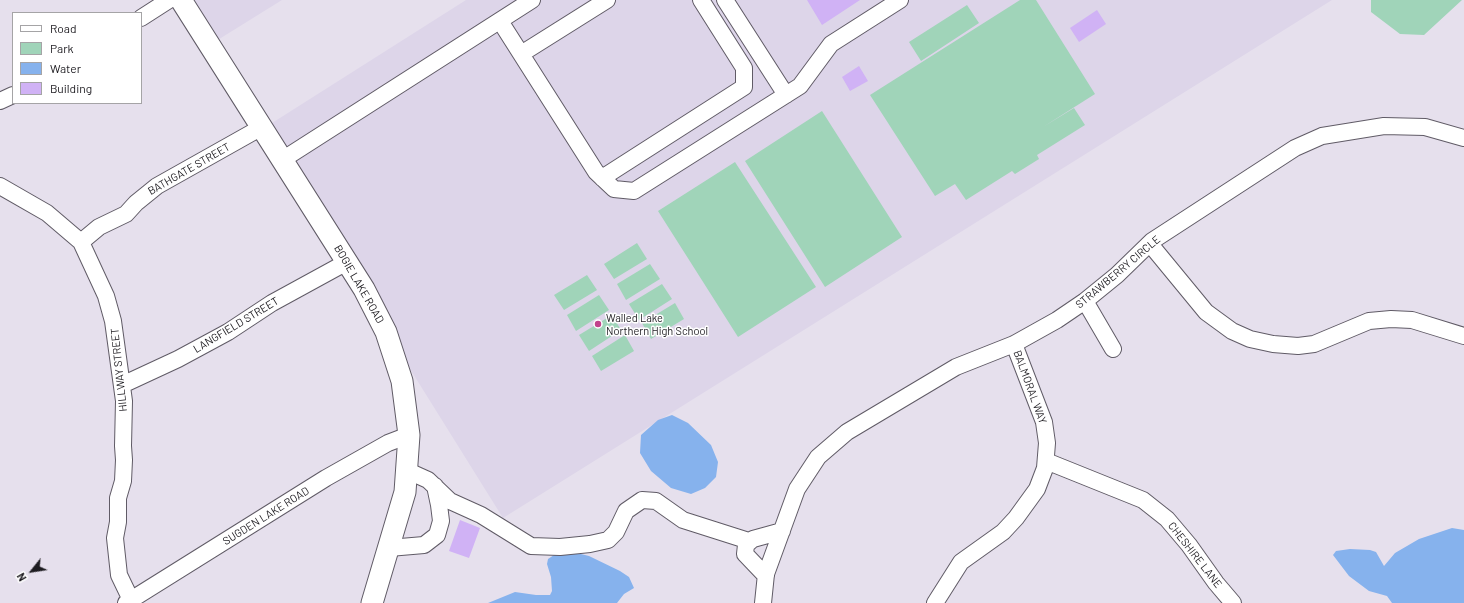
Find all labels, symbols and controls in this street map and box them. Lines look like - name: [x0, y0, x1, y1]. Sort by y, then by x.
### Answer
- legend: [12, 12, 142, 104]
- text: Road: [50, 21, 77, 35]
- text: Park: [50, 41, 74, 55]
- text: Water: [50, 61, 81, 75]
- text: Building: [50, 81, 92, 95]
- street label: BATHGATE STREET: [146, 140, 232, 198]
- street label: STRAWBERRY CIRCLE: [1073, 233, 1163, 311]
- street label: BOGIE LAKE ROAD: [331, 243, 387, 325]
- street label: LANGFIELD STREET: [191, 294, 281, 356]
- place label: Walled Lake Northern High School: [606, 311, 708, 337]
- marker: Walled Lake Northern High School: [593, 319, 603, 329]
- street label: HILLWAY STREET: [108, 328, 130, 412]
- street label: BALMORAL WAY: [1011, 348, 1049, 426]
- street label: SUGDEN LAKE ROAD: [220, 484, 312, 548]
- street label: CHESHIRE LANE: [1165, 519, 1225, 591]
- north arrow: [12, 551, 52, 591]
- text: N: [14, 571, 29, 584]

